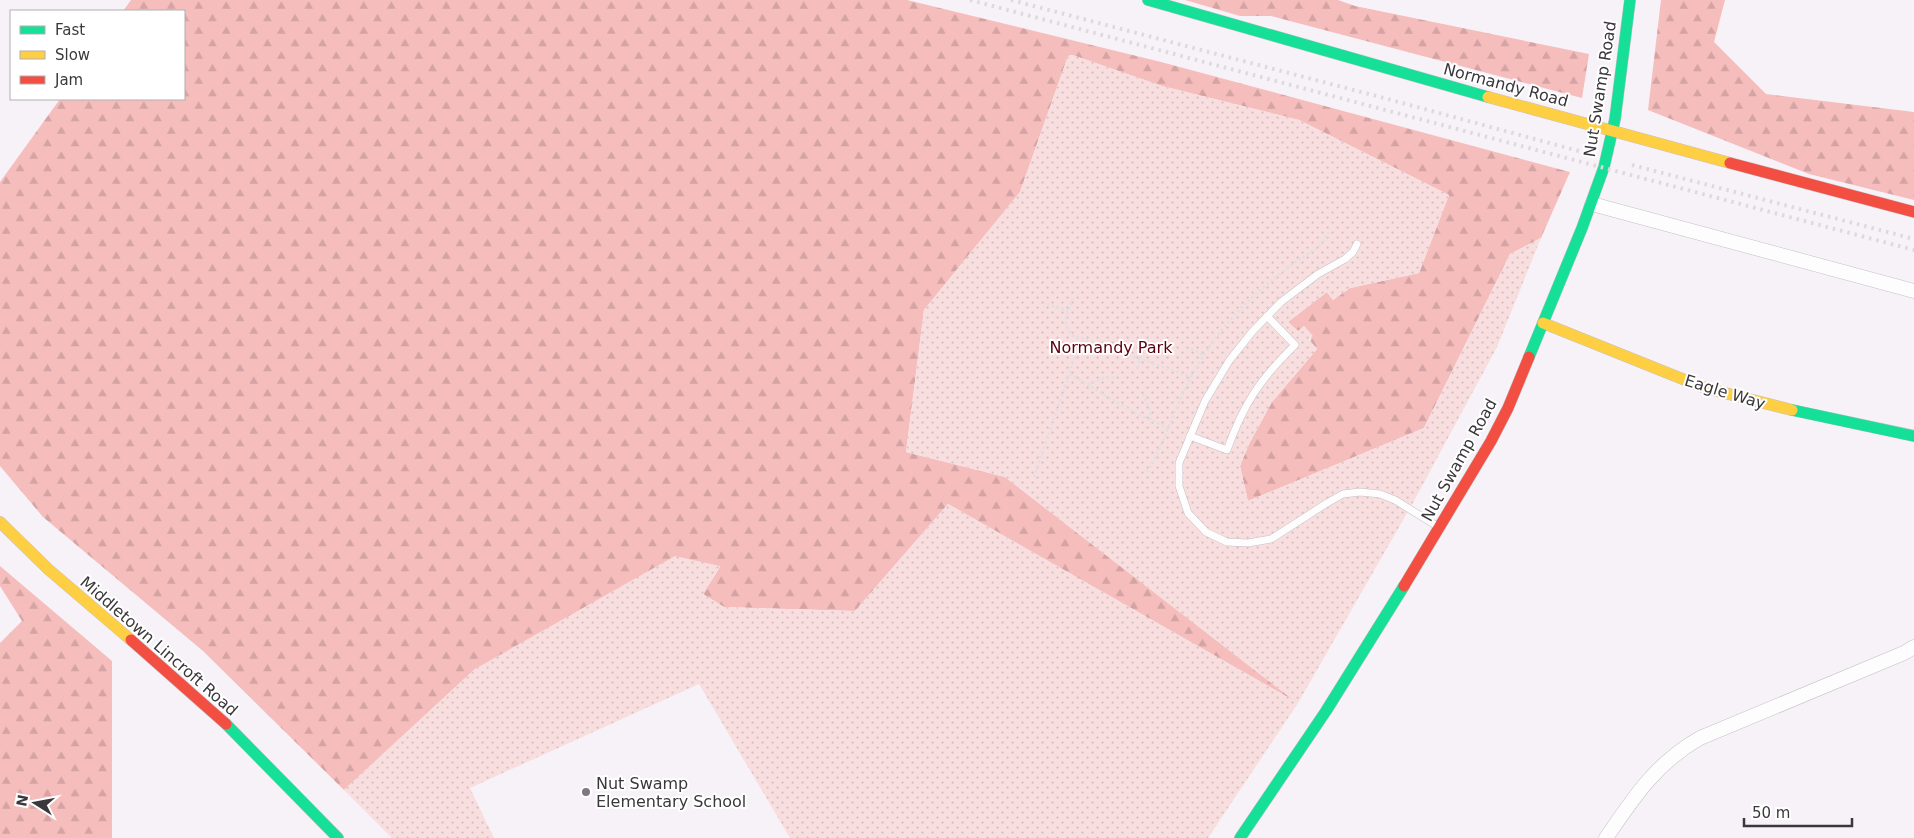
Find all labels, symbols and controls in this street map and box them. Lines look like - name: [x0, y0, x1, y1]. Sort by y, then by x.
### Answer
- legend: [10, 10, 185, 100]
- street label: Nut Swamp Road: [1580, 20, 1620, 158]
- text: Fast: [55, 21, 85, 39]
- text: Slow: [55, 46, 90, 64]
- street label: Normandy Road: [1442, 59, 1570, 111]
- text: Jam: [54, 71, 83, 89]
- park label: Normandy Park: [1050, 338, 1173, 357]
- street label: Eagle Way: [1682, 371, 1768, 413]
- street label: Nut Swamp Road: [1417, 395, 1501, 525]
- street label: Middletown Lincroft Road: [76, 572, 242, 720]
- place label: Nut Swamp Elementary School: [596, 774, 746, 811]
- north arrow: [10, 778, 60, 828]
- marker: Nut Swamp Elementary School: [580, 786, 592, 798]
- text: N: [13, 793, 31, 808]
- scale bar: [1744, 796, 1852, 828]
- text: 50 m: [1752, 804, 1790, 822]

